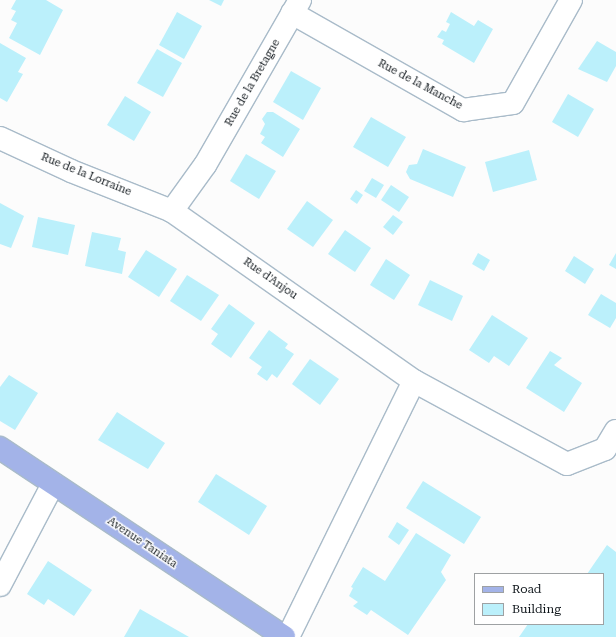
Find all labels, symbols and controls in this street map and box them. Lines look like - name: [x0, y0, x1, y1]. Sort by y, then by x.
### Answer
- street label: Rue de la Bretagne: [223, 37, 283, 129]
- street label: Rue de la Manche: [375, 57, 465, 113]
- street label: Rue de la Lorraine: [39, 151, 133, 199]
- street label: Rue d'Anjou: [240, 255, 300, 303]
- street label: Avenue Taniata: [105, 515, 179, 571]
- legend: [474, 573, 604, 625]
- text: Road: [512, 582, 541, 596]
- text: Building: [512, 602, 561, 616]

